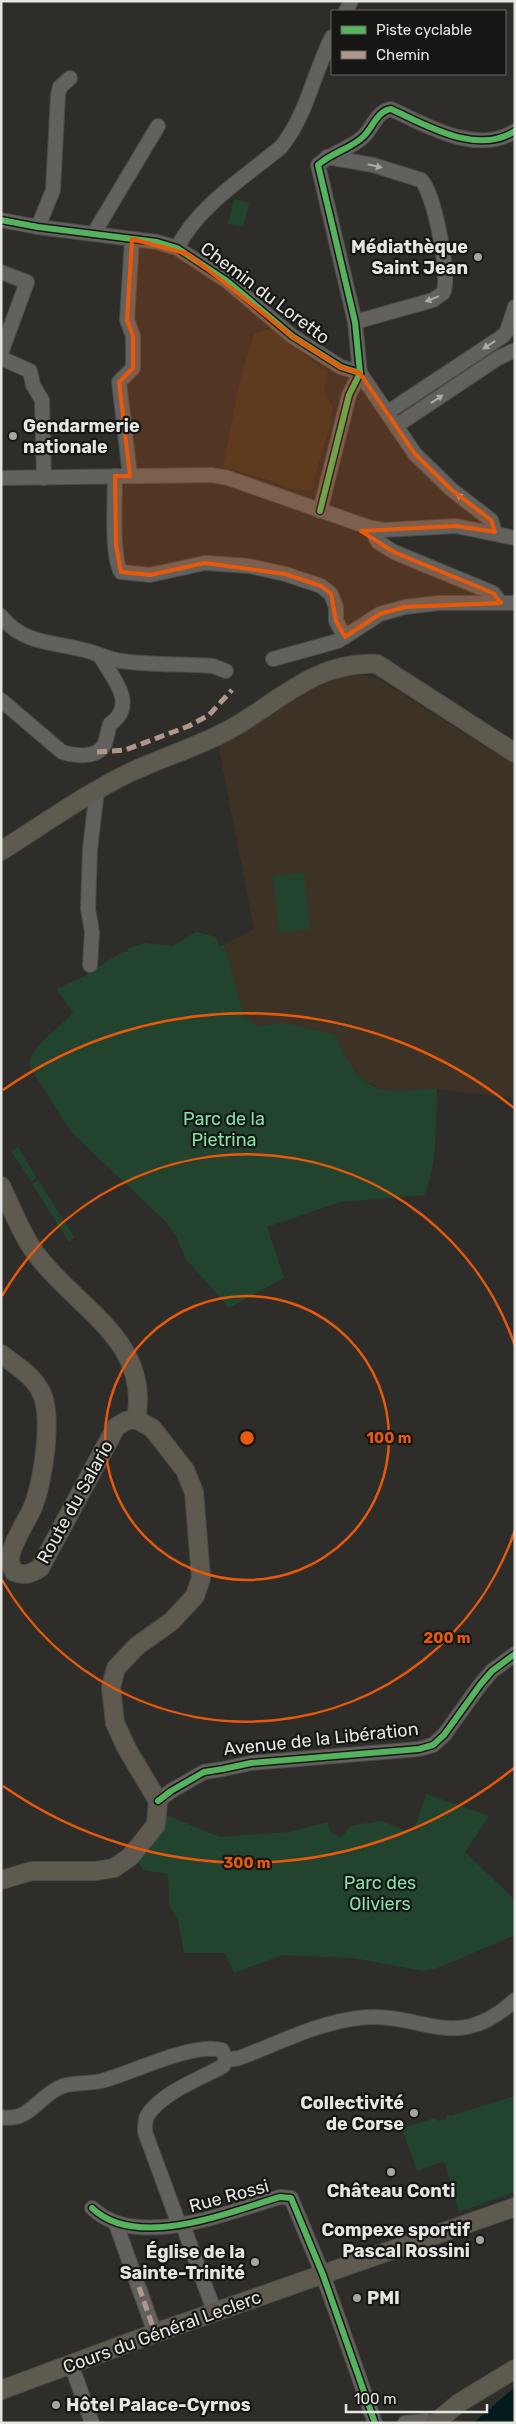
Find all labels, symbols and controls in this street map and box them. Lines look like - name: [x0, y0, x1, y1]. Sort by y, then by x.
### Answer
- legend: [331, 10, 506, 75]
- text: Piste cyclable: [376, 21, 472, 39]
- text: Chemin: [376, 46, 430, 64]
- one-way arrow: [367, 162, 382, 170]
- place label: Médiathèque Saint Jean: [351, 236, 468, 279]
- street label: Chemin du Loretto: [196, 237, 334, 349]
- marker: Médiathèque Saint Jean: [472, 251, 484, 263]
- one-way arrow: [425, 296, 439, 304]
- one-way arrow: [482, 341, 495, 350]
- one-way arrow: [430, 394, 444, 403]
- place label: Gendarmerie nationale: [23, 415, 140, 458]
- marker: Gendarmerie nationale: [7, 430, 19, 442]
- one-way arrow: [456, 493, 469, 504]
- park label: Parc de la Pietrina: [183, 1108, 265, 1151]
- centre of rings: [238, 1429, 256, 1447]
- text: 100 m: [367, 1429, 411, 1447]
- street label: Route du Salario: [32, 1437, 118, 1567]
- text: 200 m: [423, 1629, 471, 1647]
- street label: Avenue de la Libération: [222, 1718, 420, 1760]
- text: 300 m: [223, 1854, 271, 1872]
- park label: Parc des Oliviers: [344, 1872, 416, 1915]
- place label: Collectivité de Corse: [300, 2092, 404, 2135]
- marker: Collectivité de Corse: [408, 2107, 420, 2119]
- marker: Château Conti: [385, 2166, 397, 2178]
- street label: Rue Rossi: [187, 2175, 271, 2217]
- place label: Château Conti: [327, 2180, 455, 2202]
- place label: Compexe sportif Pascal Rossini: [321, 2219, 470, 2262]
- marker: Compexe sportif Pascal Rossini: [474, 2234, 486, 2246]
- place label: Église de la Sainte-Trinité: [120, 2241, 245, 2284]
- marker: Église de la Sainte-Trinité: [249, 2256, 261, 2268]
- street label: Cours du Général Leclerc: [60, 2286, 264, 2378]
- place label: PMI: [367, 2287, 400, 2309]
- marker: PMI: [351, 2292, 363, 2304]
- scale bar: [346, 2382, 487, 2414]
- text: 100 m: [354, 2390, 396, 2408]
- place label: Hôtel Palace-Cyrnos: [66, 2394, 251, 2416]
- marker: Hôtel Palace-Cyrnos: [50, 2399, 62, 2411]

